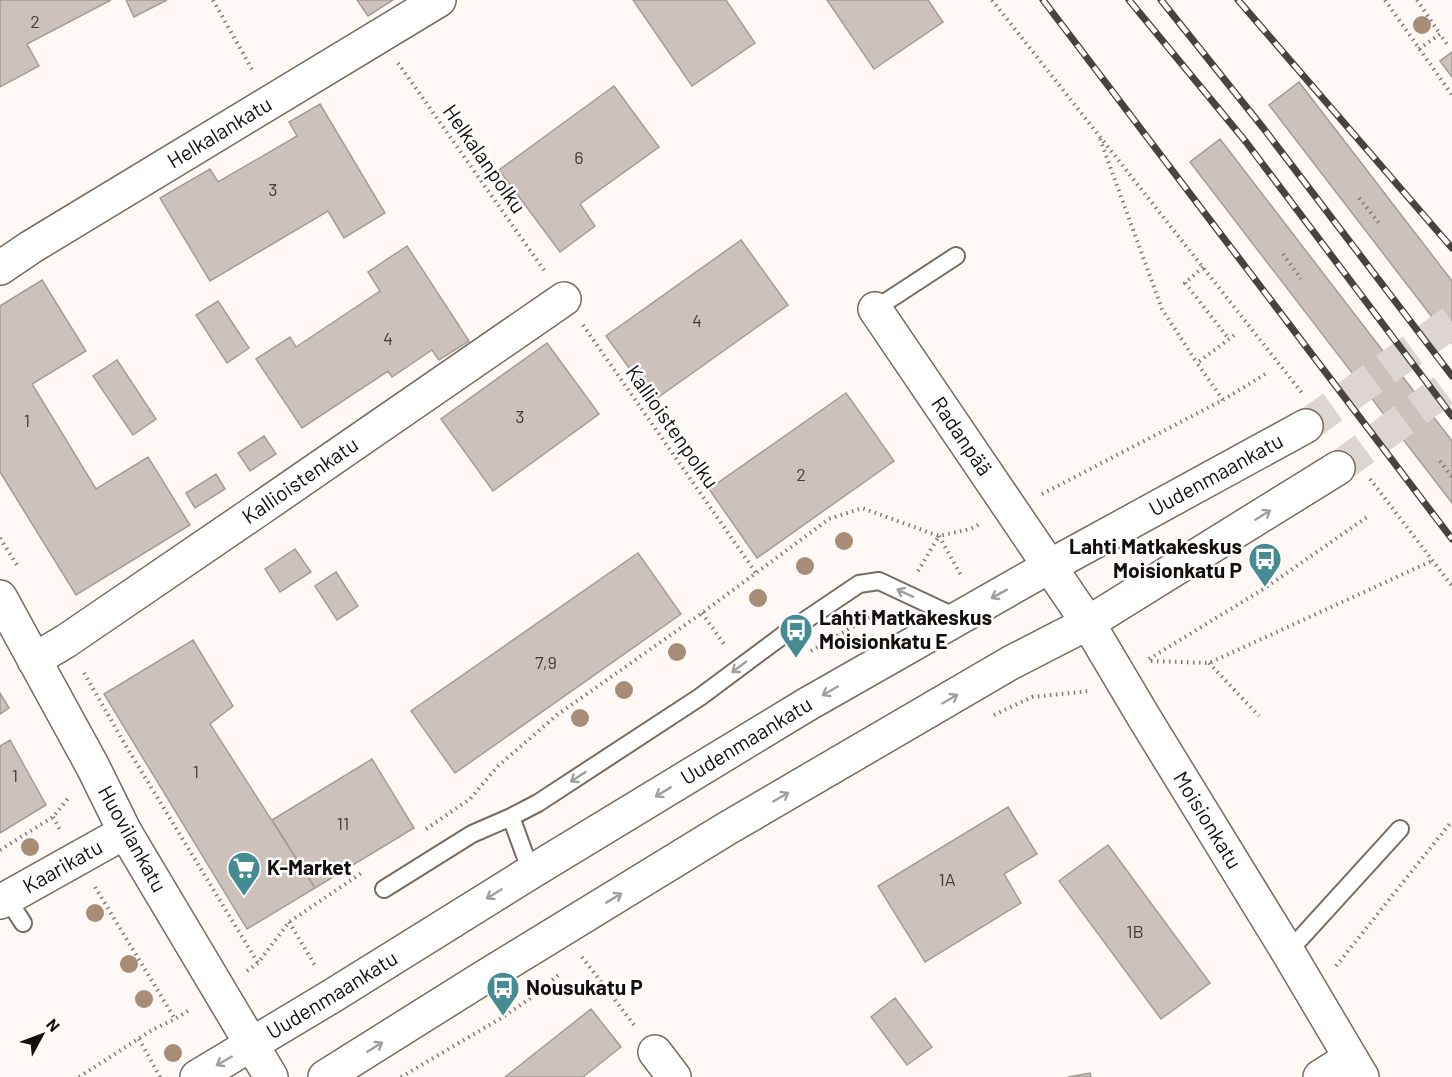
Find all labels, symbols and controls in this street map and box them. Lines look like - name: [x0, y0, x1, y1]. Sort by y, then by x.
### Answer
- house number: 2: [30, 10, 40, 32]
- street label: Helkalankatu: [162, 90, 276, 173]
- street label: Helkalanpolku: [438, 99, 532, 217]
- house number: 6: [574, 146, 584, 168]
- house number: 3: [268, 178, 278, 200]
- house number: 4: [692, 309, 702, 331]
- house number: 4: [383, 327, 393, 349]
- street label: Kallioistenpolku: [621, 360, 725, 493]
- street label: Radanpää: [927, 391, 998, 480]
- house number: 3: [515, 405, 525, 427]
- house number: 1: [24, 409, 30, 431]
- street label: Uudenmaankatu: [1144, 427, 1287, 520]
- street label: Kallioistenkatu: [237, 431, 362, 528]
- house number: 2: [796, 463, 806, 485]
- one-way arrow: [1254, 508, 1271, 520]
- place label: Lahti Matkakeskus Moisionkatu P: [1069, 533, 1242, 582]
- bus stop icon: Lahti Matkakeskus Moisionkatu P: [1247, 541, 1283, 588]
- one-way arrow: [896, 586, 914, 598]
- one-way arrow: [991, 588, 1008, 600]
- place label: Lahti Matkakeskus Moisionkatu E: [819, 604, 992, 653]
- bus stop icon: Lahti Matkakeskus Moisionkatu E: [778, 612, 814, 659]
- house number: 7,9: [535, 651, 557, 673]
- one-way arrow: [731, 661, 747, 674]
- one-way arrow: [822, 686, 839, 698]
- street label: Uudenmaankatu: [676, 691, 816, 789]
- one-way arrow: [941, 692, 958, 704]
- house number: 1: [193, 760, 199, 782]
- house number: 1: [12, 764, 18, 786]
- street label: Moisionkatu: [1169, 766, 1248, 873]
- one-way arrow: [570, 772, 587, 784]
- street label: Huovilankatu: [94, 781, 173, 896]
- one-way arrow: [655, 786, 672, 798]
- one-way arrow: [772, 791, 789, 803]
- house number: 11: [337, 812, 349, 834]
- street label: Kaarikatu: [18, 833, 106, 898]
- supermarket icon: K-Market: [226, 850, 262, 897]
- place label: K-Market: [267, 854, 352, 879]
- house number: 1A: [938, 868, 956, 890]
- one-way arrow: [486, 888, 503, 901]
- one-way arrow: [605, 891, 622, 903]
- house number: 1B: [1126, 920, 1144, 942]
- street label: Uudenmaankatu: [261, 944, 402, 1043]
- bus stop icon: Nousukatu P: [485, 970, 521, 1017]
- place label: Nousukatu P: [526, 974, 643, 999]
- north arrow: [12, 1005, 72, 1065]
- text: N: [43, 1015, 64, 1035]
- one-way arrow: [366, 1040, 383, 1052]
- one-way arrow: [216, 1055, 233, 1067]

